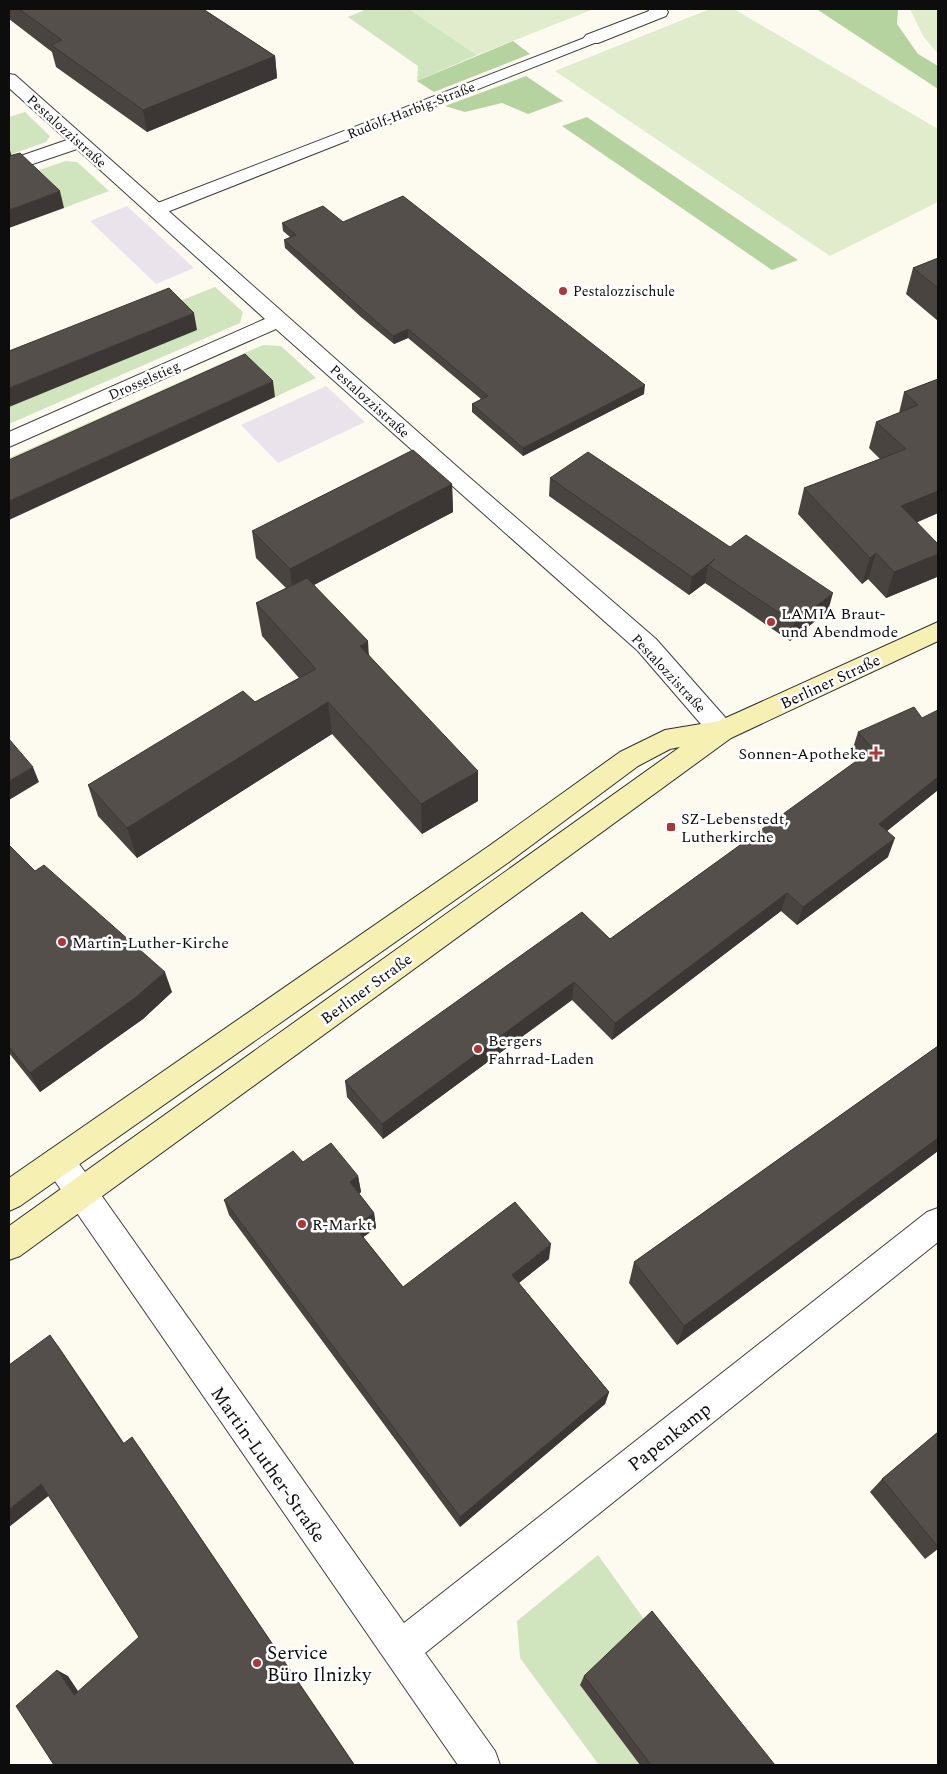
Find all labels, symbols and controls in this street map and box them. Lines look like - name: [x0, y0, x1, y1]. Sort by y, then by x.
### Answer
- street label: Rudolf-Harbig-Straße: [344, 76, 478, 145]
- street label: Pestalozzistraße: [22, 90, 111, 173]
- place label: Pestalozzischule: [573, 281, 675, 302]
- marker: Pestalozzischule: [557, 285, 569, 297]
- street label: Drosselstieg: [105, 355, 183, 406]
- street label: Pestalozzistraße: [325, 360, 414, 443]
- place label: LAMIA Braut- und Abendmode: [781, 602, 898, 644]
- marker: LAMIA Braut- und Abendmode: [765, 616, 777, 628]
- street label: Pestalozzistraße: [626, 629, 711, 718]
- street label: Berliner Straße: [776, 648, 884, 716]
- place label: Sonnen-Apotheke: [738, 742, 866, 766]
- marker: Sonnen-Apotheke: [870, 747, 882, 759]
- place label: SZ-Lebenstedt, Lutherkirche: [681, 807, 788, 849]
- marker: SZ-Lebenstedt, Lutherkirche: [665, 821, 677, 833]
- place label: Martin-Luther-Kirche: [72, 931, 229, 955]
- marker: Martin-Luther-Kirche: [56, 936, 68, 948]
- street label: Berliner Straße: [316, 947, 417, 1030]
- place label: Bergers Fahrrad-Laden: [488, 1029, 594, 1071]
- marker: Bergers Fahrrad-Laden: [472, 1043, 484, 1055]
- place label: R-Markt: [312, 1213, 372, 1237]
- marker: R-Markt: [296, 1218, 308, 1230]
- street label: Martin-Luther-Straße: [203, 1381, 333, 1549]
- street label: Papenkamp: [622, 1395, 718, 1479]
- place label: Service Büro Ilnizky: [267, 1639, 372, 1690]
- marker: Service Büro Ilnizky: [251, 1657, 263, 1669]

